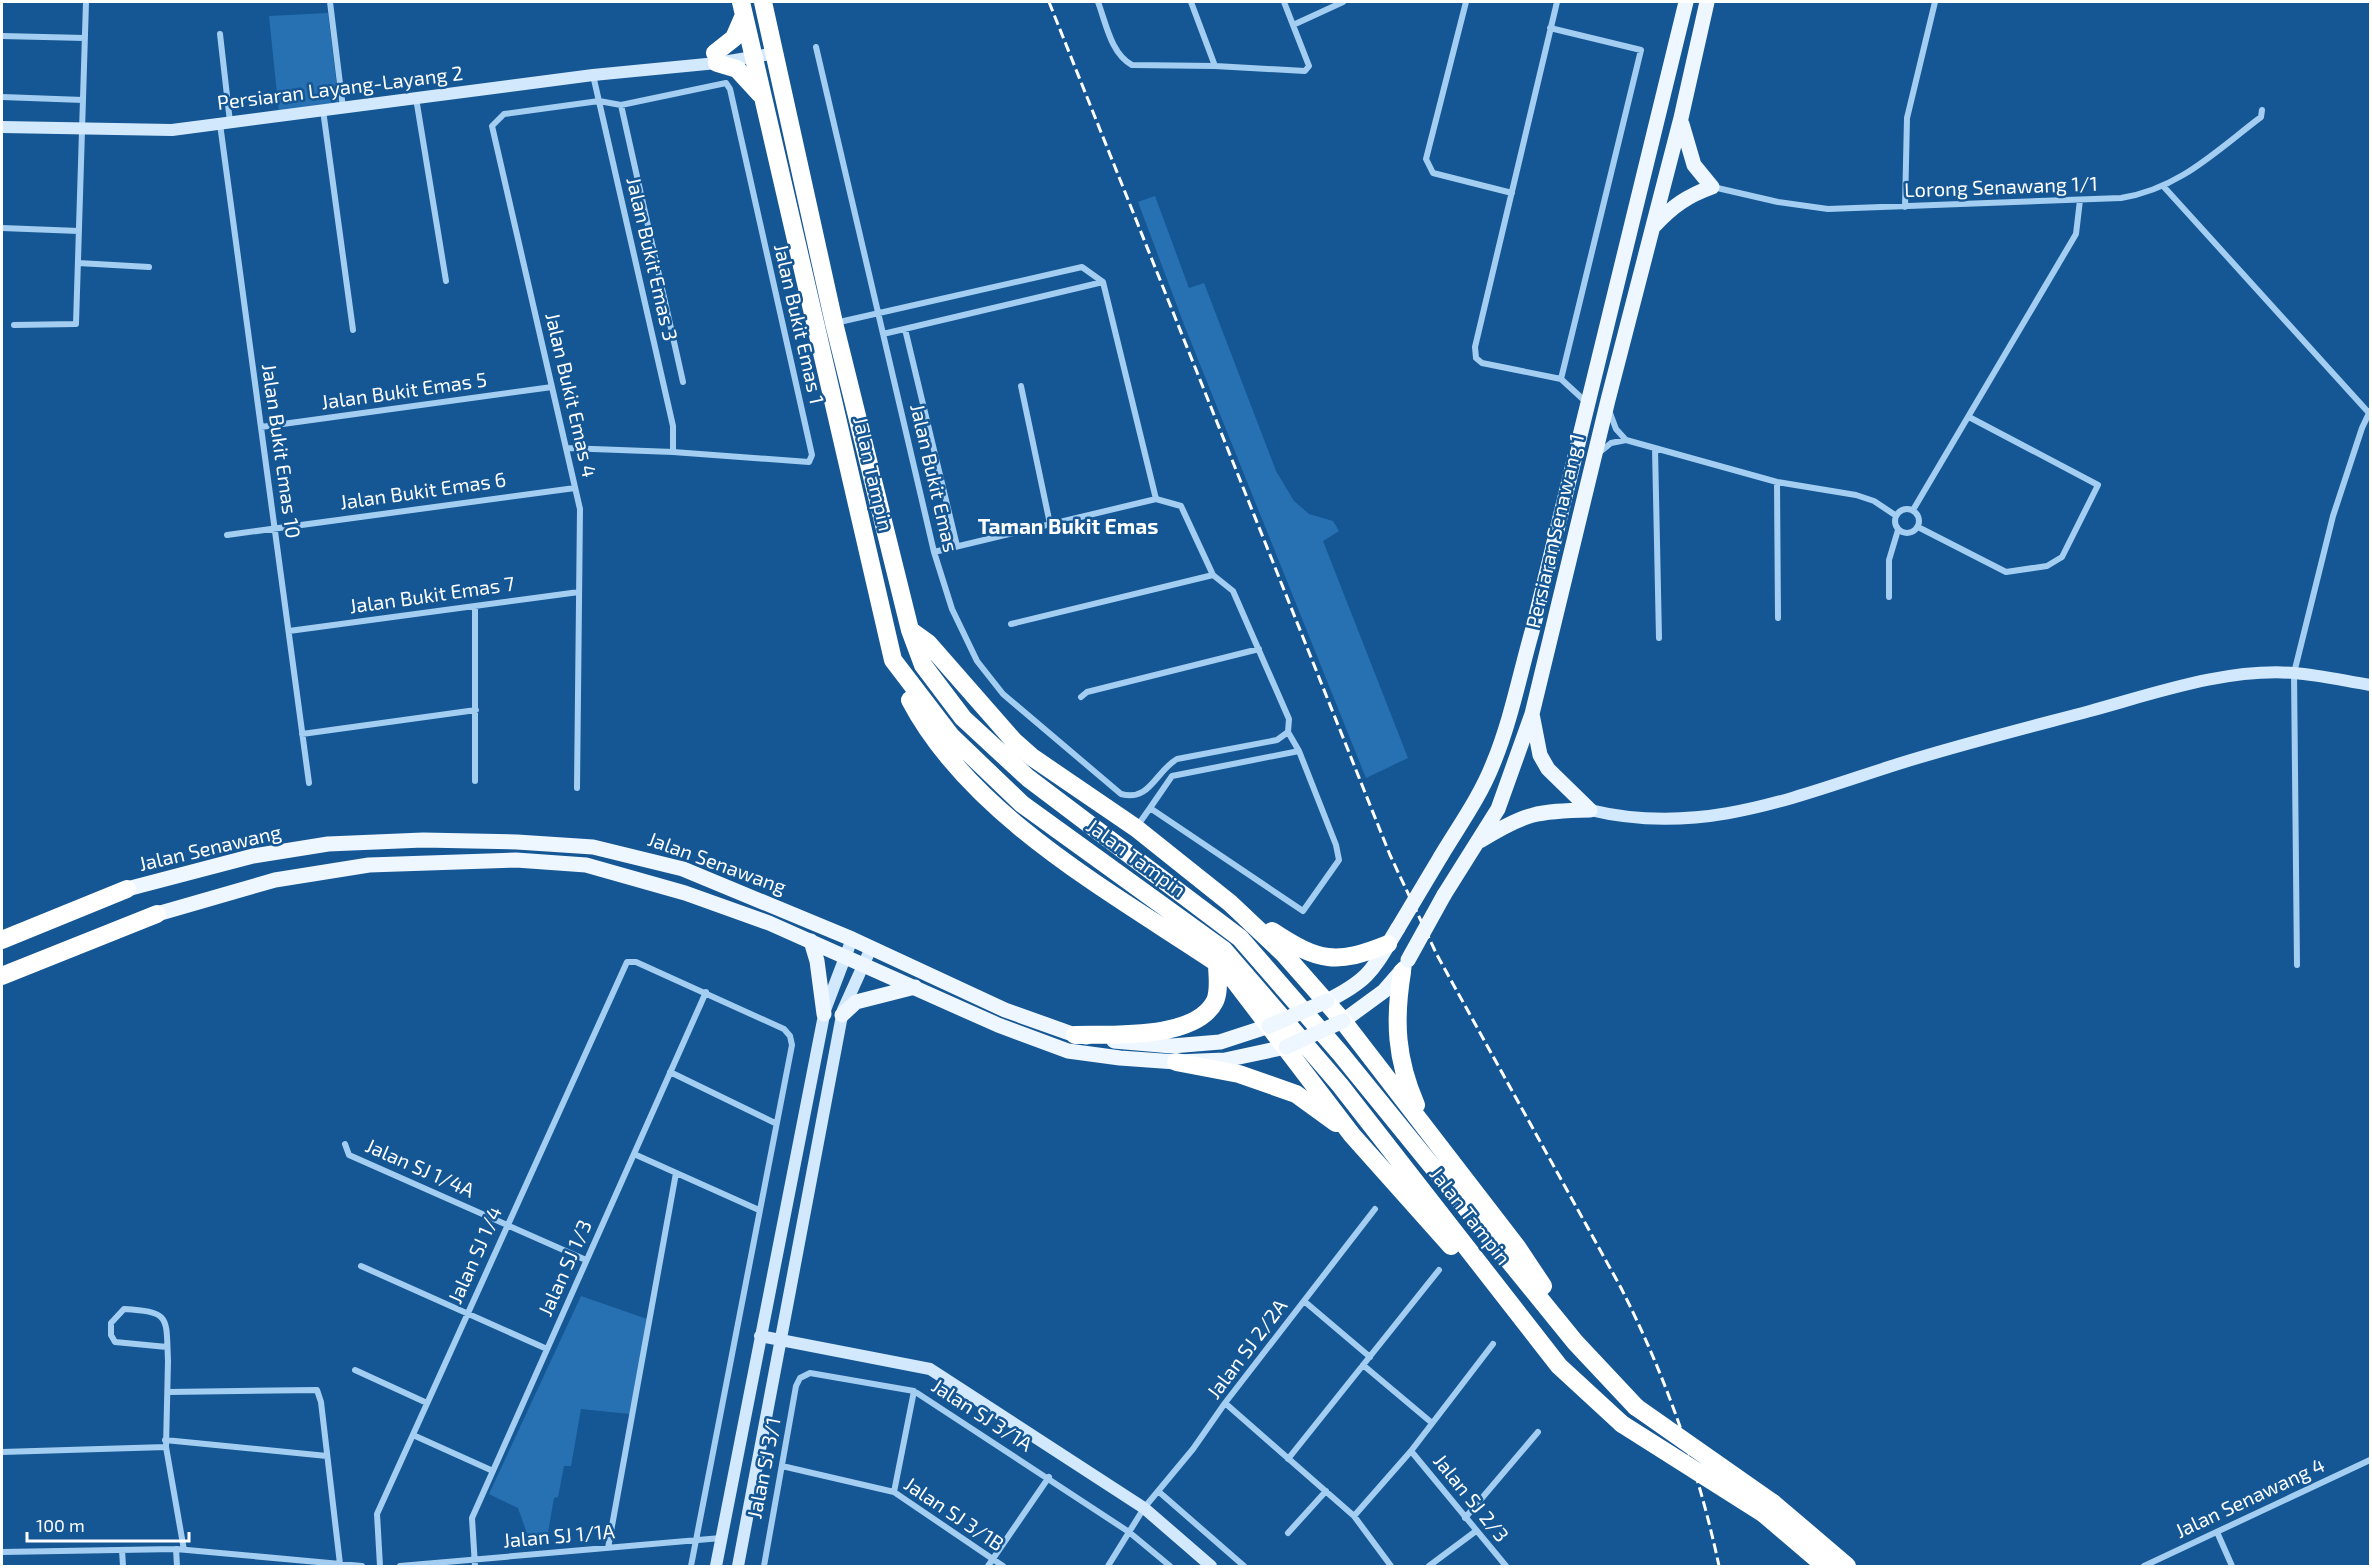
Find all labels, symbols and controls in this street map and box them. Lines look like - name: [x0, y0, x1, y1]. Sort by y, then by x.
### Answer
- street label: Persiaran Layang-Layang 2: [216, 60, 464, 114]
- street label: Lorong Senawang 1/1: [1904, 171, 2098, 201]
- street label: Jalan Bukit Emas 3: [622, 175, 683, 343]
- street label: Jalan Bukit Emas 1: [770, 241, 830, 406]
- street label: Jalan Bukit Emas 4: [541, 310, 603, 480]
- street label: Jalan Bukit Emas 10: [258, 362, 306, 540]
- street label: Jalan Bukit Emas 5: [320, 367, 488, 414]
- street label: Jalan Bukit Emas: [906, 401, 964, 554]
- street label: Jalan Tampin: [849, 414, 899, 533]
- street label: Persiaran Senawang 1: [1520, 431, 1588, 630]
- street label: Jalan Bukit Emas 6: [338, 466, 507, 514]
- district label: Taman Bukit Emas: [978, 513, 1158, 538]
- street label: Jalan Bukit Emas 7: [348, 571, 516, 617]
- street label: Jalan Tampin: [1082, 813, 1191, 901]
- street label: Jalan Senawang: [136, 819, 283, 875]
- street label: Jalan Senawang: [645, 826, 790, 898]
- street label: Jalan SJ 1/4A: [362, 1132, 479, 1202]
- street label: Jalan Tampin: [1425, 1162, 1516, 1269]
- street label: Jalan SJ 1/4: [442, 1202, 506, 1307]
- street label: Jalan SJ 1/3: [532, 1216, 596, 1319]
- street label: Jalan SJ 2/2A: [1201, 1293, 1292, 1403]
- street label: Jalan SJ 3/1A: [928, 1373, 1038, 1456]
- street label: Jalan SJ 3/1: [741, 1415, 785, 1520]
- street label: Jalan SJ 2/3: [1429, 1449, 1514, 1546]
- street label: Jalan Senawang 4: [2171, 1452, 2328, 1542]
- street label: Jalan SJ 3/1B: [900, 1471, 1009, 1555]
- scale bar: [27, 1505, 189, 1543]
- text: 100 m: [36, 1514, 85, 1536]
- street label: Jalan SJ 1/1A: [502, 1518, 616, 1552]

